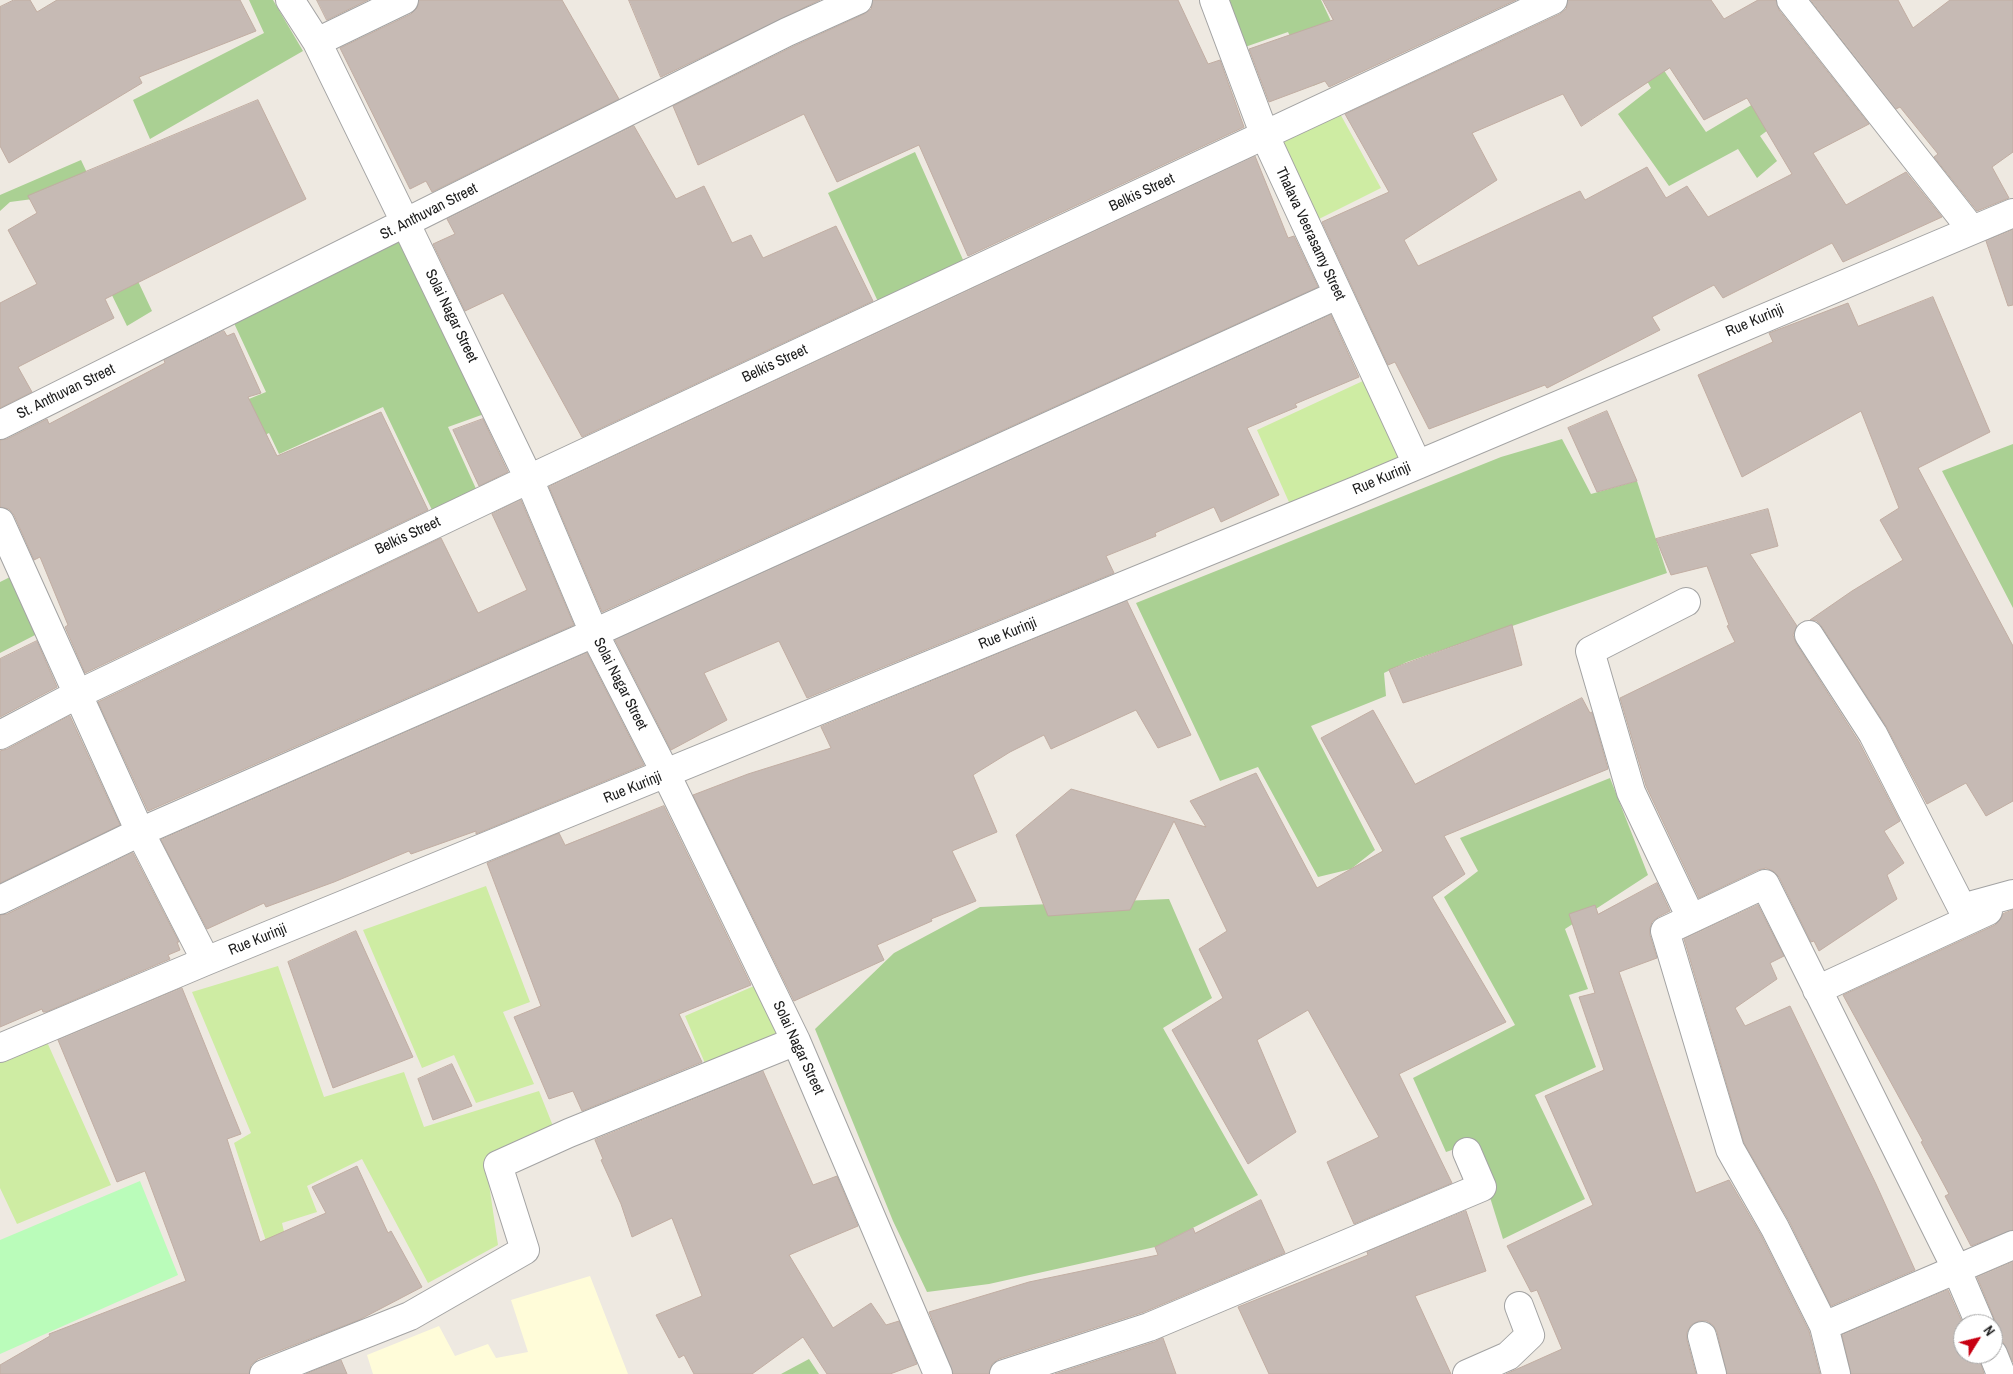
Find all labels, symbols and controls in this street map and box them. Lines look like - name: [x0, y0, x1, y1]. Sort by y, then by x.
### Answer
- street label: Thalava Veerasamy Street: [1271, 165, 1349, 303]
- street label: Belkis Street: [1107, 170, 1177, 216]
- street label: St. Anthuvan Street: [377, 180, 481, 244]
- street label: Solai Nagar Street: [421, 267, 481, 365]
- street label: Rue Kurinji: [1723, 301, 1787, 341]
- street label: Belkis Street: [740, 341, 810, 387]
- street label: St. Anthuvan Street: [14, 361, 118, 423]
- street label: Rue Kurinji: [1350, 459, 1414, 499]
- street label: Belkis Street: [373, 513, 443, 559]
- street label: Rue Kurinji: [976, 614, 1040, 654]
- street label: Solai Nagar Street: [589, 635, 651, 733]
- street label: Rue Kurinji: [601, 768, 665, 808]
- street label: Rue Kurinji: [226, 920, 290, 960]
- street label: Solai Nagar Street: [768, 998, 828, 1098]
- north arrow: [1953, 1314, 2003, 1364]
- text: N: [1980, 1322, 1999, 1339]

